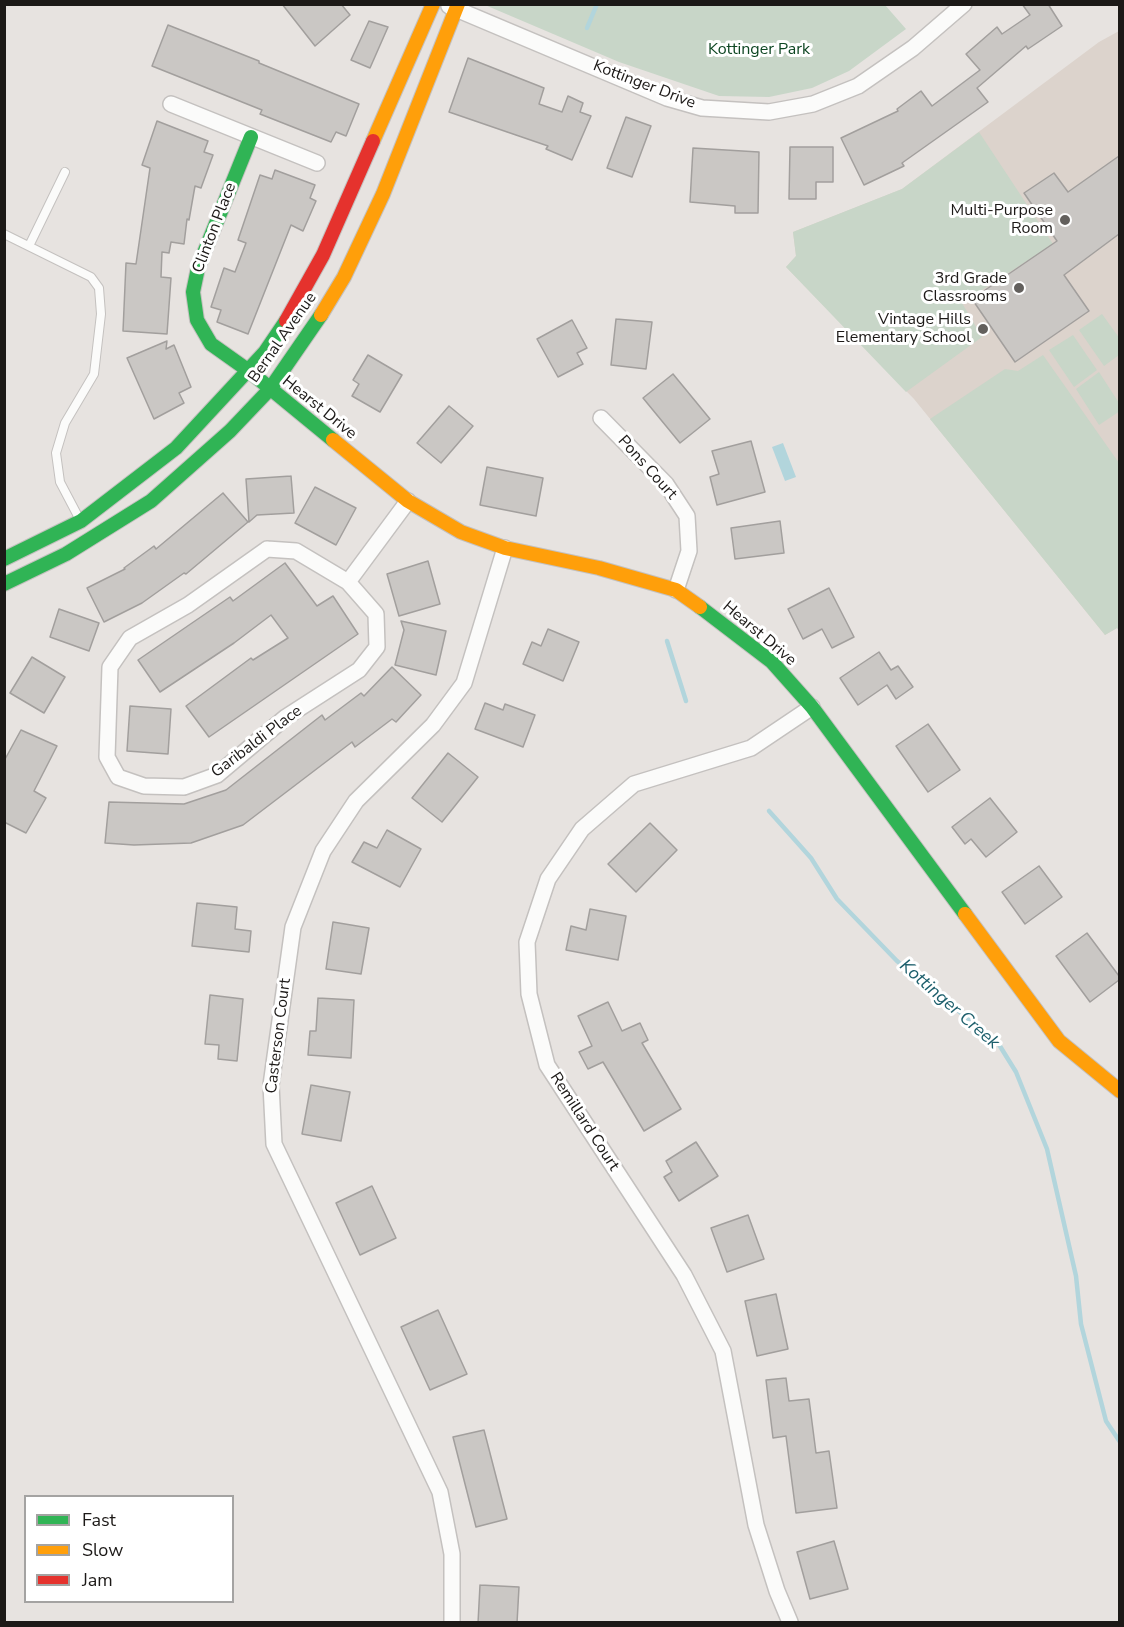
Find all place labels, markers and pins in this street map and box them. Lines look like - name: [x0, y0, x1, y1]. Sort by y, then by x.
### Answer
- place label: Multi-Purpose Room: [950, 201, 1053, 239]
- marker: Multi-Purpose Room: [1058, 213, 1072, 227]
- place label: 3rd Grade Classrooms: [923, 269, 1007, 307]
- marker: 3rd Grade Classrooms: [1012, 281, 1026, 295]
- place label: Vintage Hills Elementary School: [836, 310, 971, 348]
- marker: Vintage Hills Elementary School: [976, 322, 990, 336]

